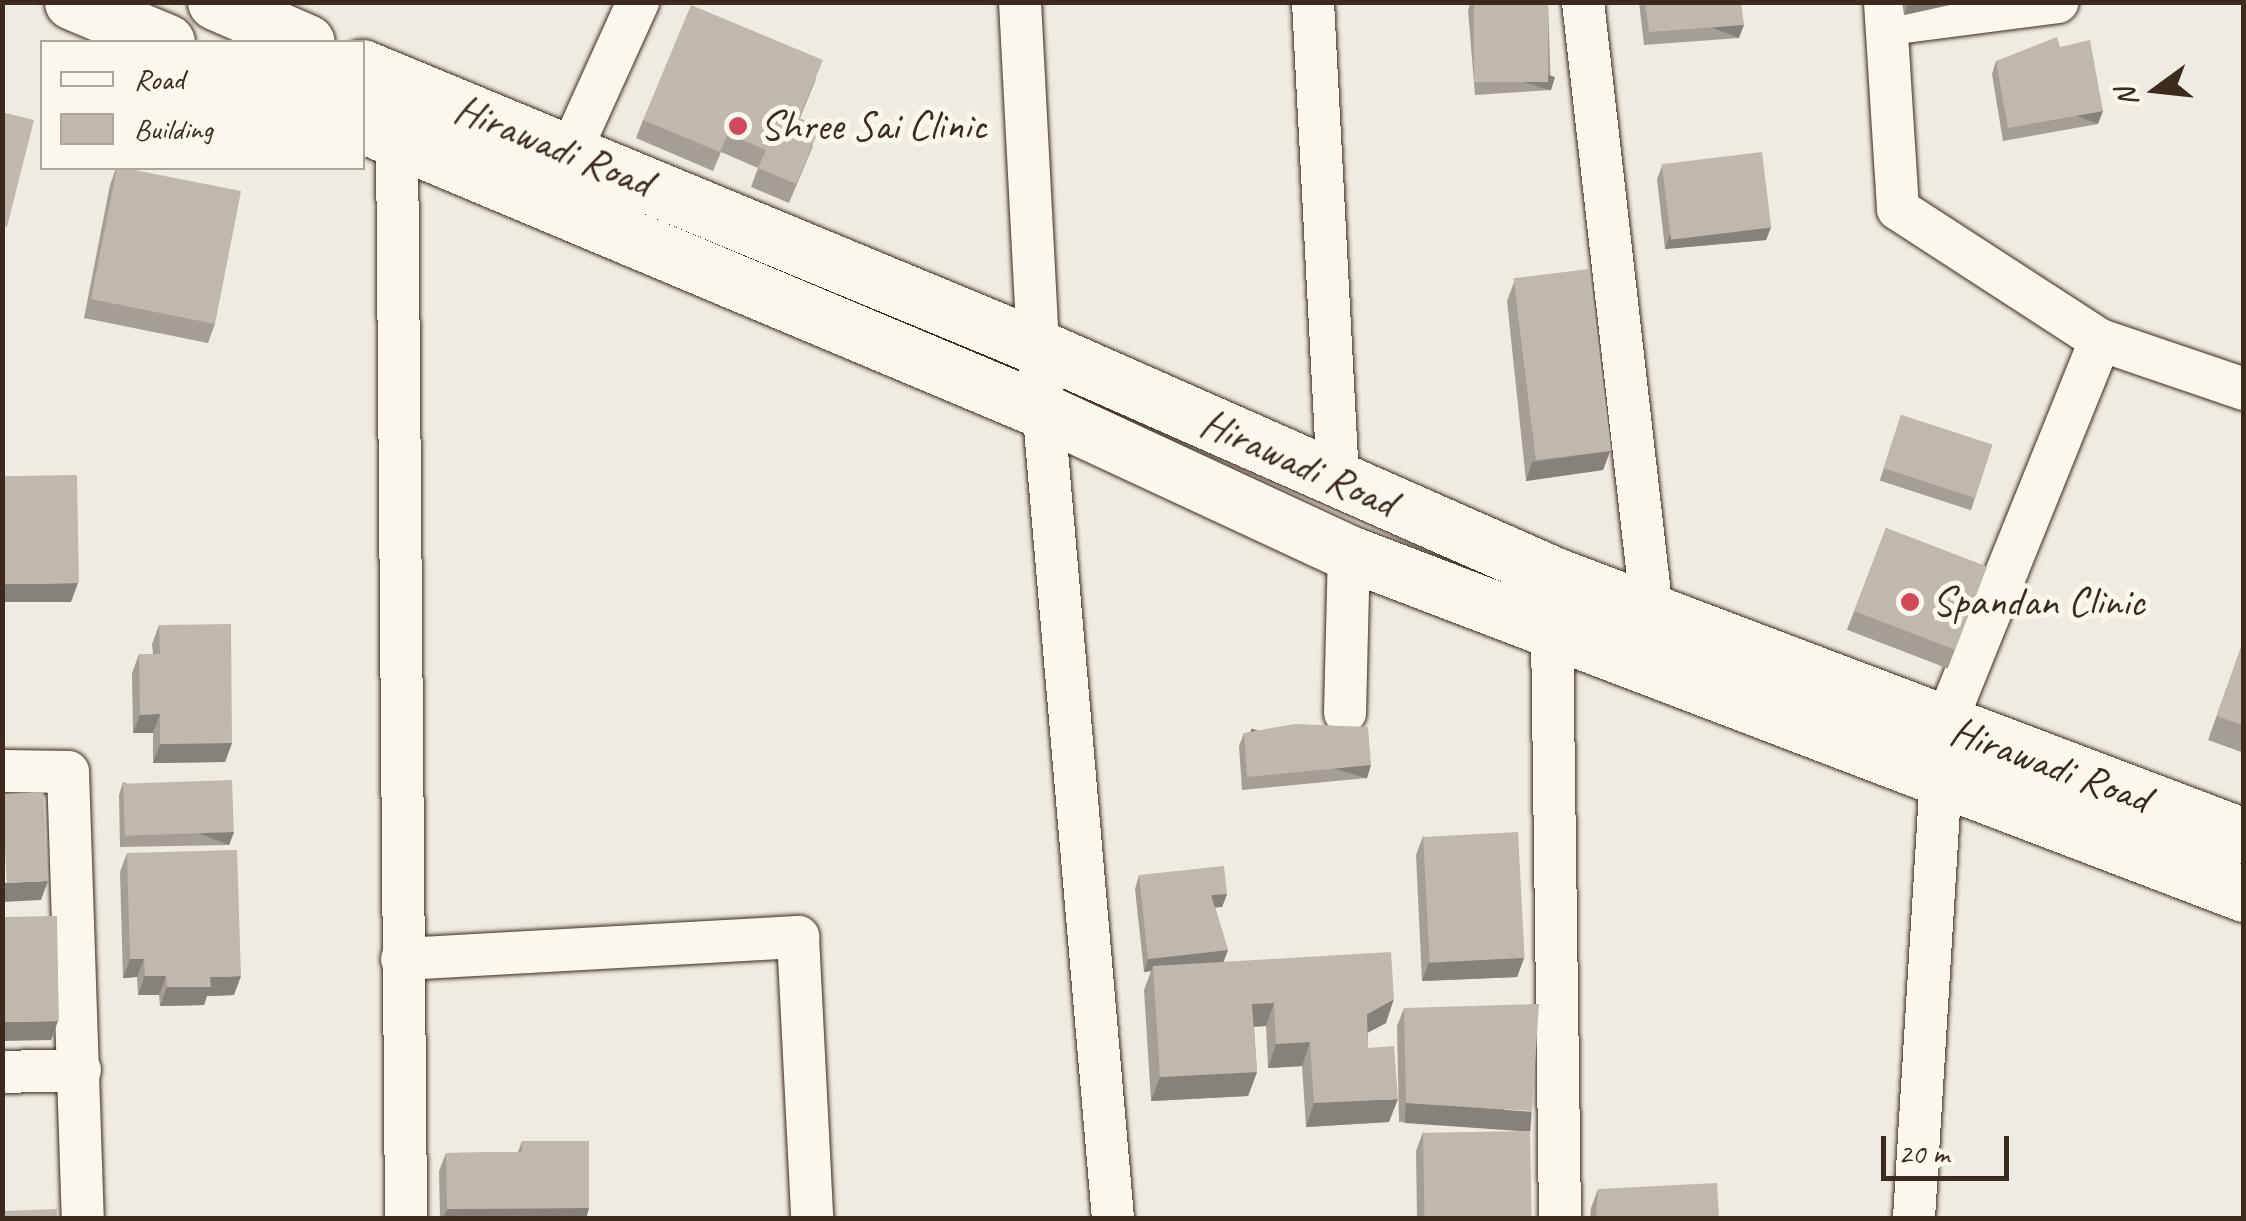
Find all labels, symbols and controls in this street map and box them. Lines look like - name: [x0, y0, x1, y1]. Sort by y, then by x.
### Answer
- legend: [40, 40, 365, 170]
- north arrow: [2106, 40, 2206, 140]
- text: Road: [134, 60, 184, 98]
- street label: Hirawadi Road: [447, 84, 659, 208]
- text: N: [2107, 85, 2146, 111]
- place label: Shree Sai Clinic: [760, 101, 987, 151]
- text: Building: [134, 110, 213, 148]
- marker: Shree Sai Clinic: [725, 113, 751, 139]
- street label: Hirawadi Road: [1193, 398, 1403, 528]
- place label: Spandan Clinic: [1932, 577, 2145, 627]
- marker: Spandan Clinic: [1897, 589, 1923, 615]
- street label: Hirawadi Road: [1944, 706, 2156, 824]
- scale bar: [1886, 1116, 2014, 1178]
- text: 20 m: [1898, 1134, 1949, 1172]

